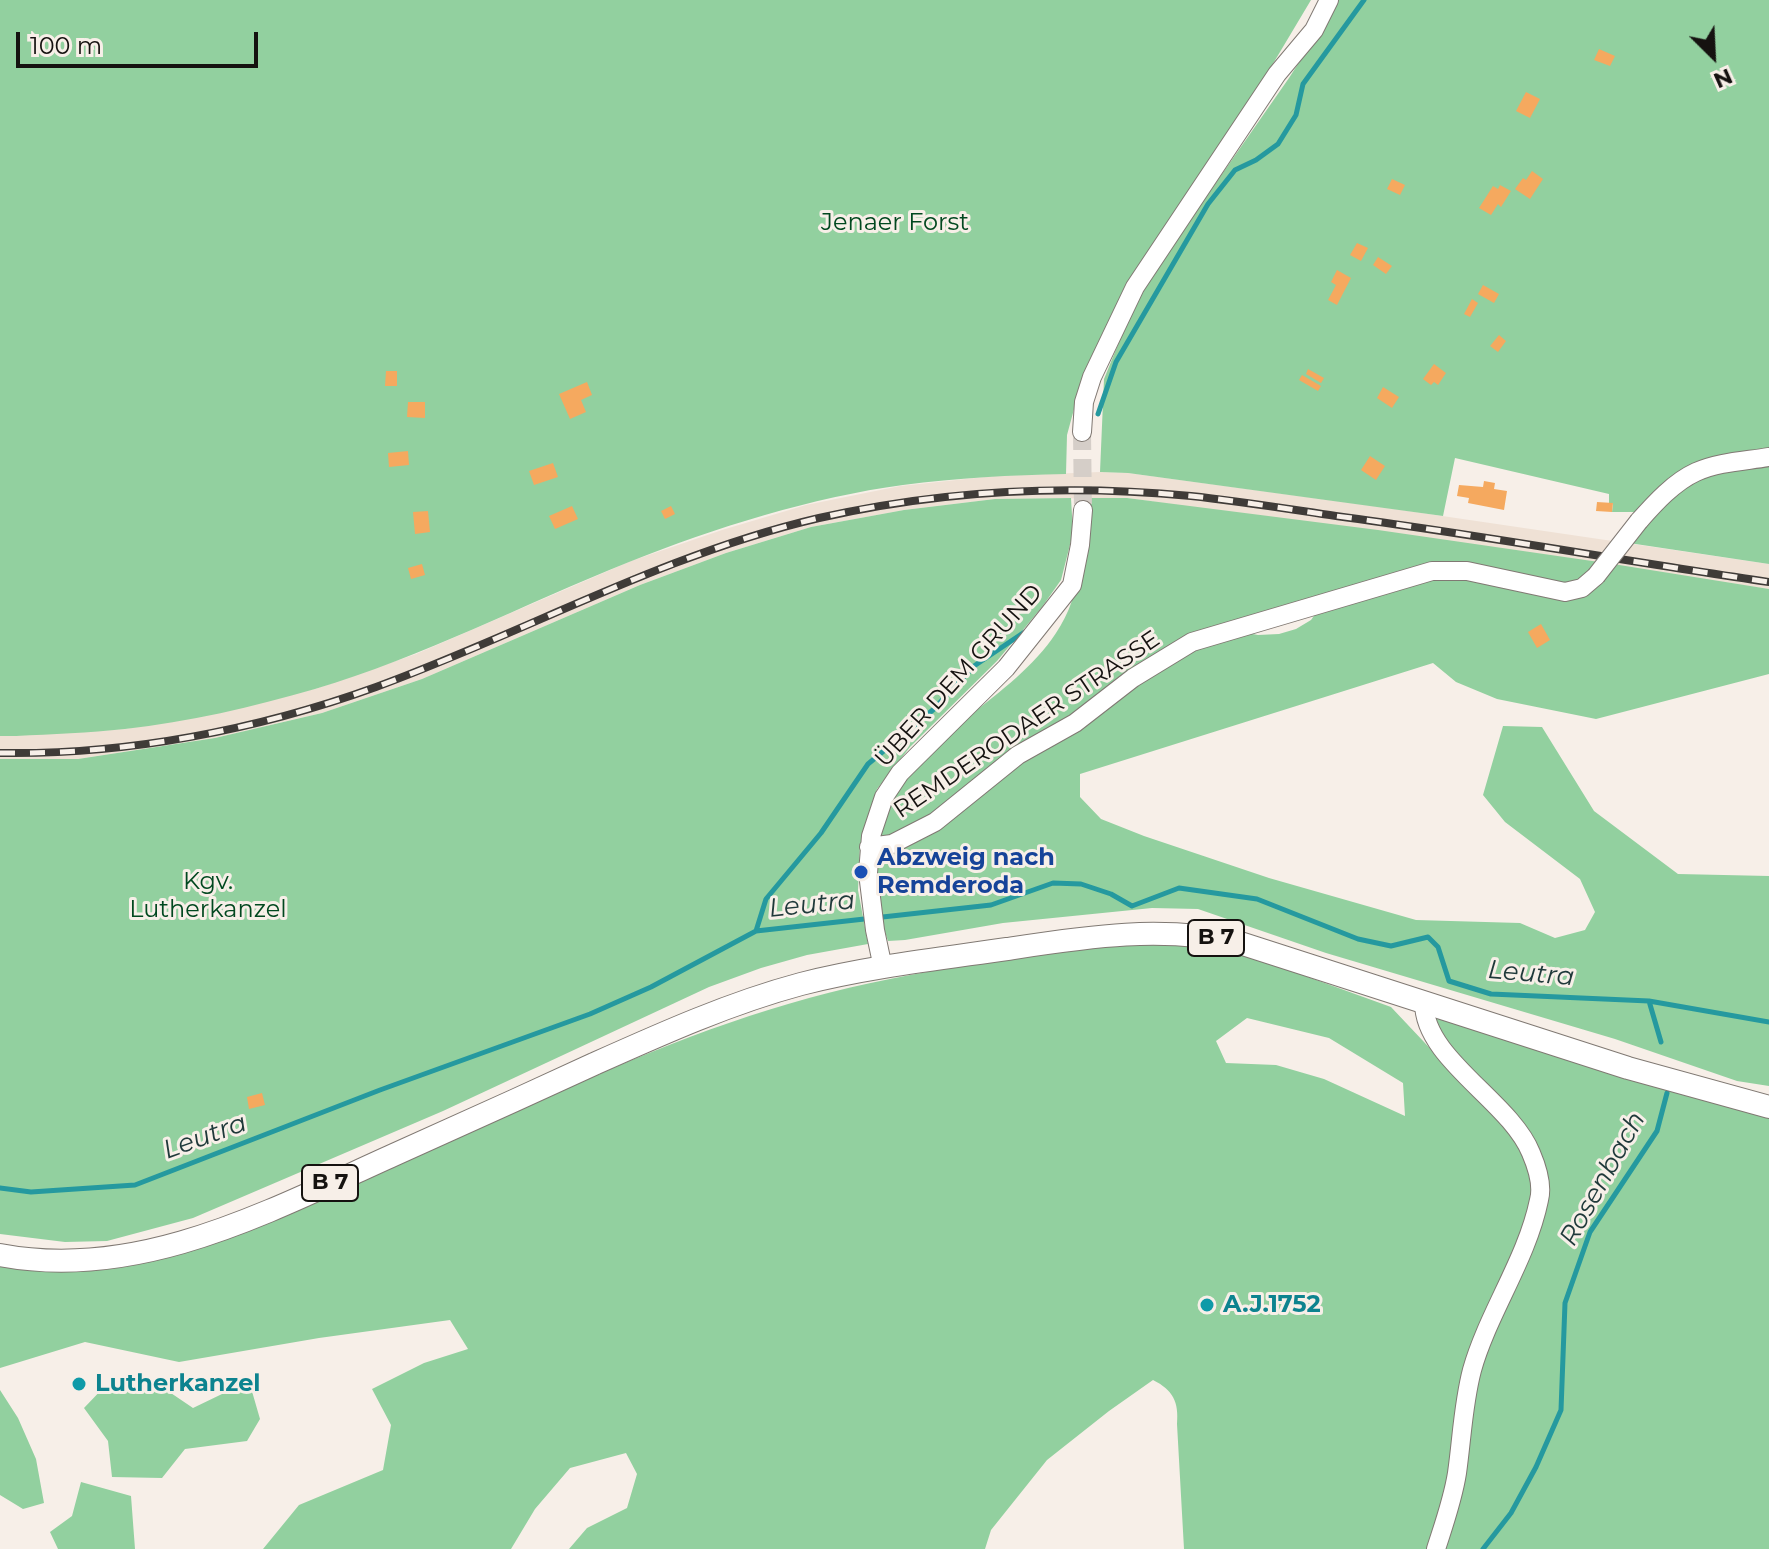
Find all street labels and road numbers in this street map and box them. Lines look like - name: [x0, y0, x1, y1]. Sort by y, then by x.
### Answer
- street label: ÜBER DEM GRUND: [869, 579, 1049, 773]
- street label: REMDERODAER STRASSE: [889, 625, 1165, 825]
- road number: B 7: [1188, 920, 1244, 956]
- road number: B 7: [302, 1165, 358, 1201]

